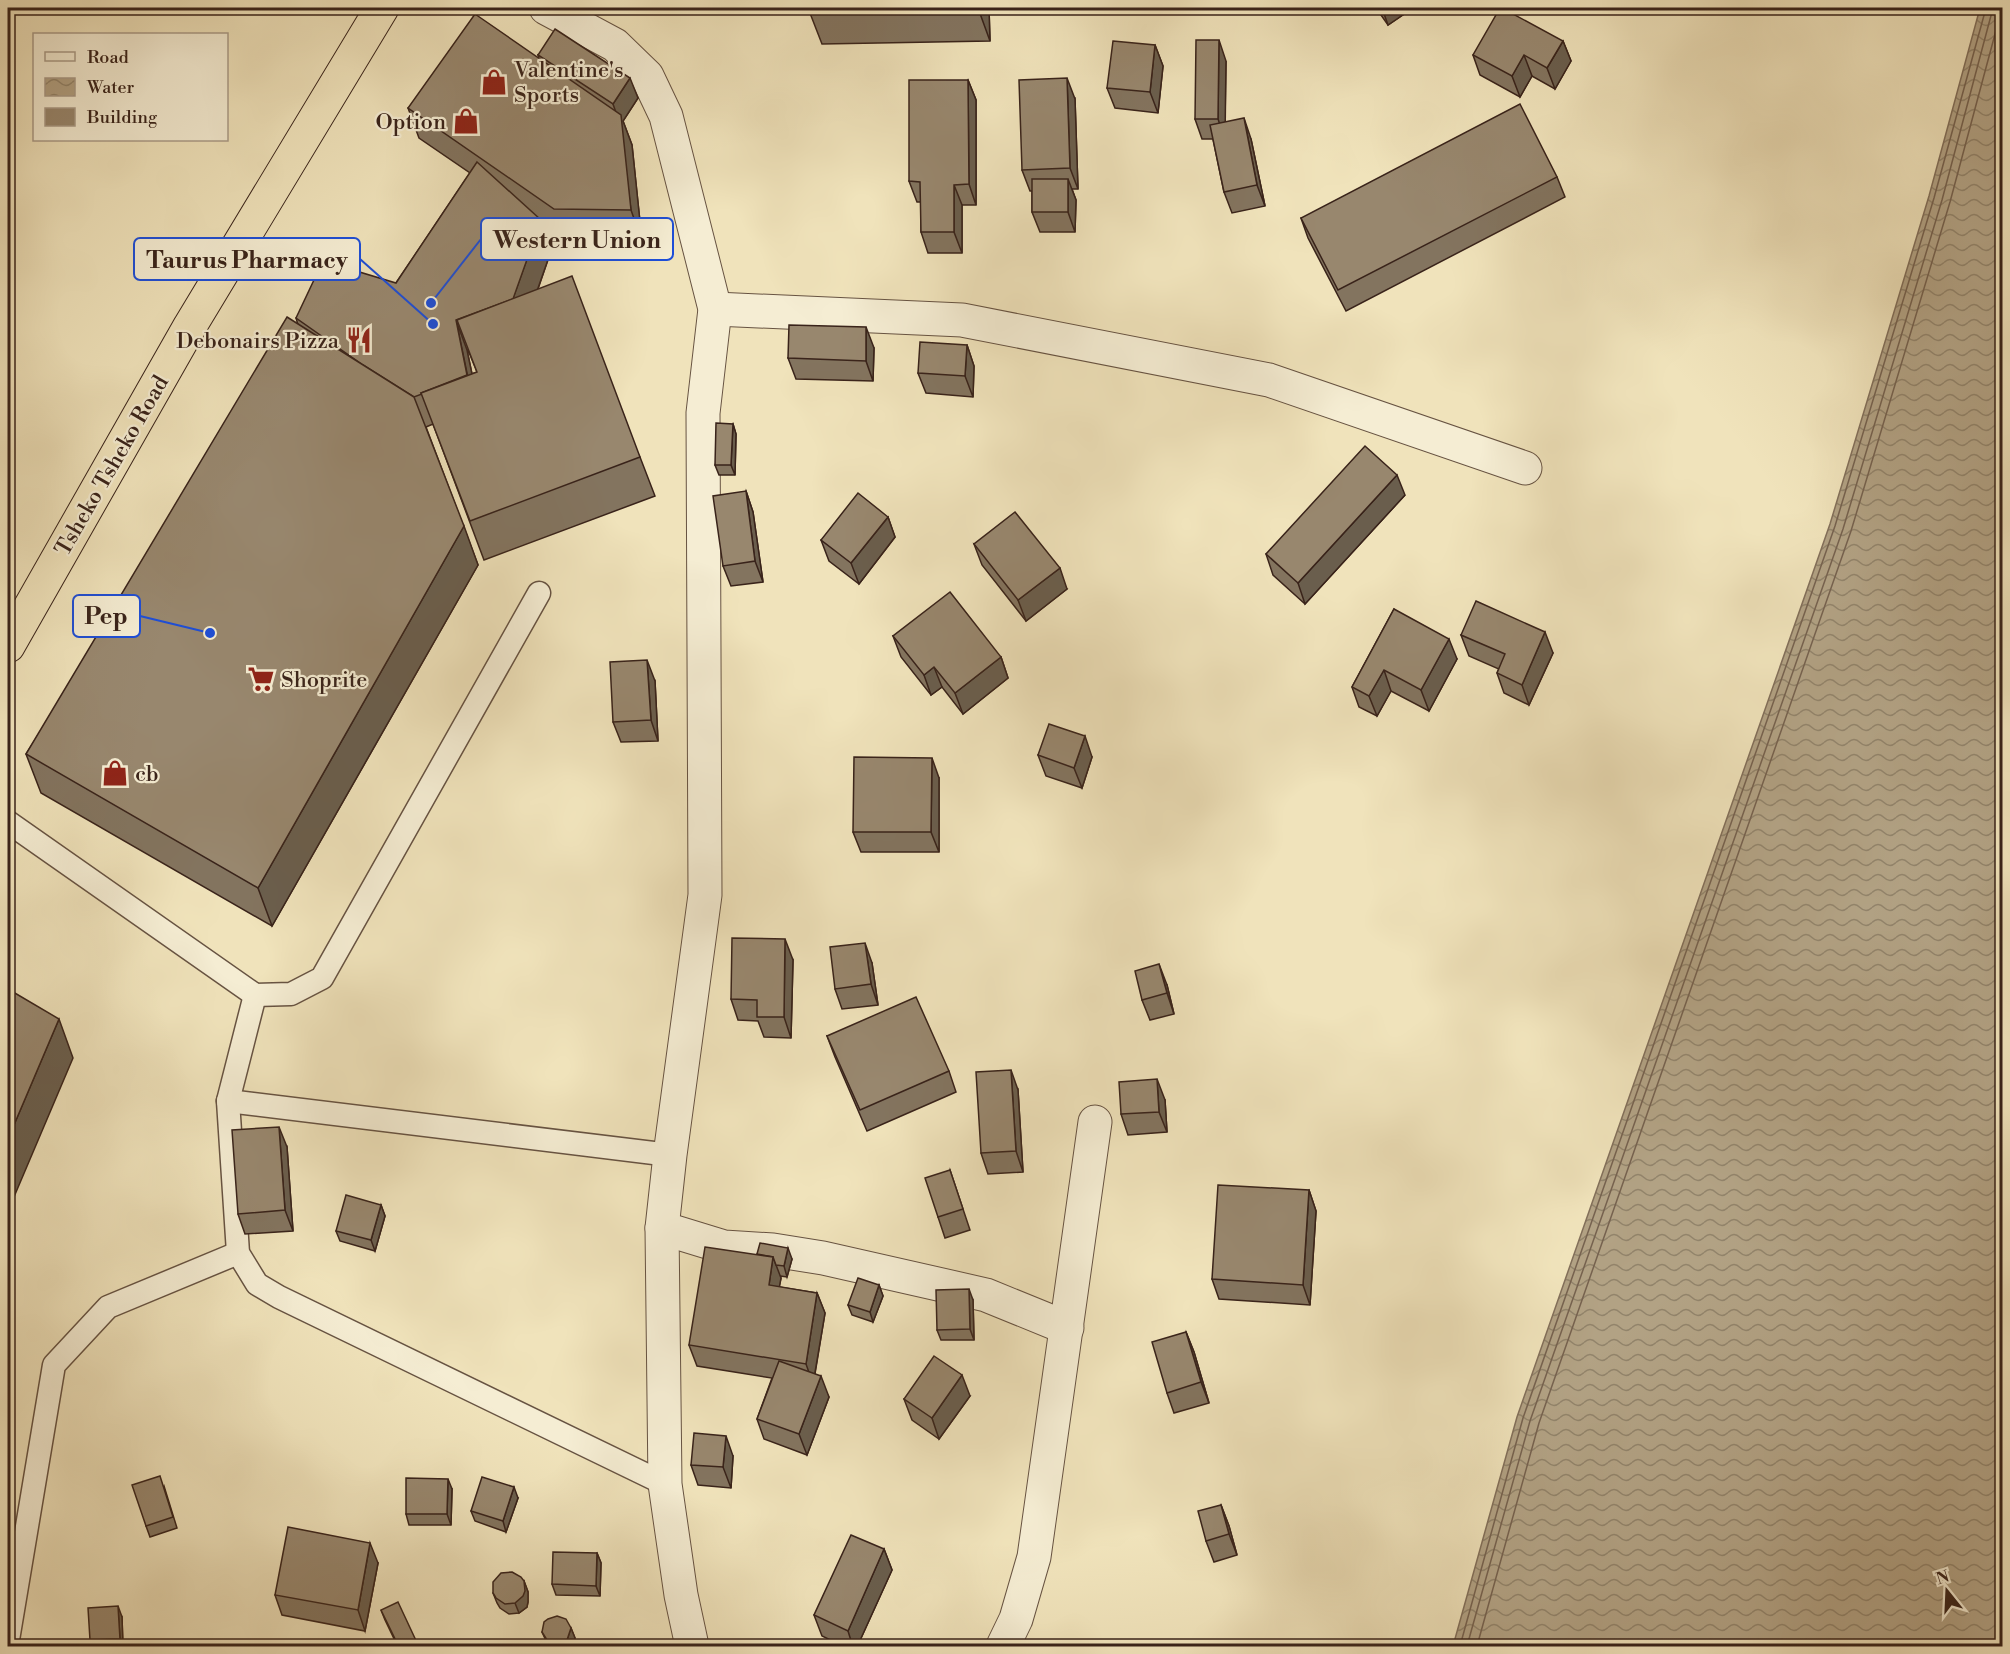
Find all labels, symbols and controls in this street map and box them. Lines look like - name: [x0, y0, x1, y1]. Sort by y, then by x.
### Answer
- legend: [33, 33, 228, 141]
- text: Road: [87, 46, 130, 69]
- place label: Valentine's Sports: [513, 57, 624, 109]
- shop icon: Valentine's Sports: [479, 67, 509, 97]
- text: Water: [86, 76, 135, 99]
- text: Building: [86, 106, 158, 129]
- shop icon: Option: [451, 106, 481, 136]
- place label: Option: [376, 109, 446, 136]
- callout: Western Union: [481, 218, 673, 260]
- text: Western Union: [492, 226, 661, 256]
- callout: Taurus Pharmacy: [134, 238, 360, 280]
- text: Taurus Pharmacy: [146, 246, 349, 276]
- restaurant icon: Debonairs Pizza: [344, 325, 374, 355]
- place label: Debonairs Pizza: [176, 328, 340, 355]
- street label: Tsheko Tsheko Road: [50, 370, 175, 561]
- callout: Pep: [73, 595, 140, 637]
- text: Pep: [84, 602, 128, 632]
- supermarket icon: Shoprite: [246, 664, 276, 694]
- place label: Shoprite: [281, 667, 367, 694]
- shop icon: cb: [100, 758, 130, 788]
- place label: cb: [135, 761, 158, 788]
- north arrow: [1917, 1561, 1977, 1621]
- text: N: [1934, 1566, 1952, 1589]

